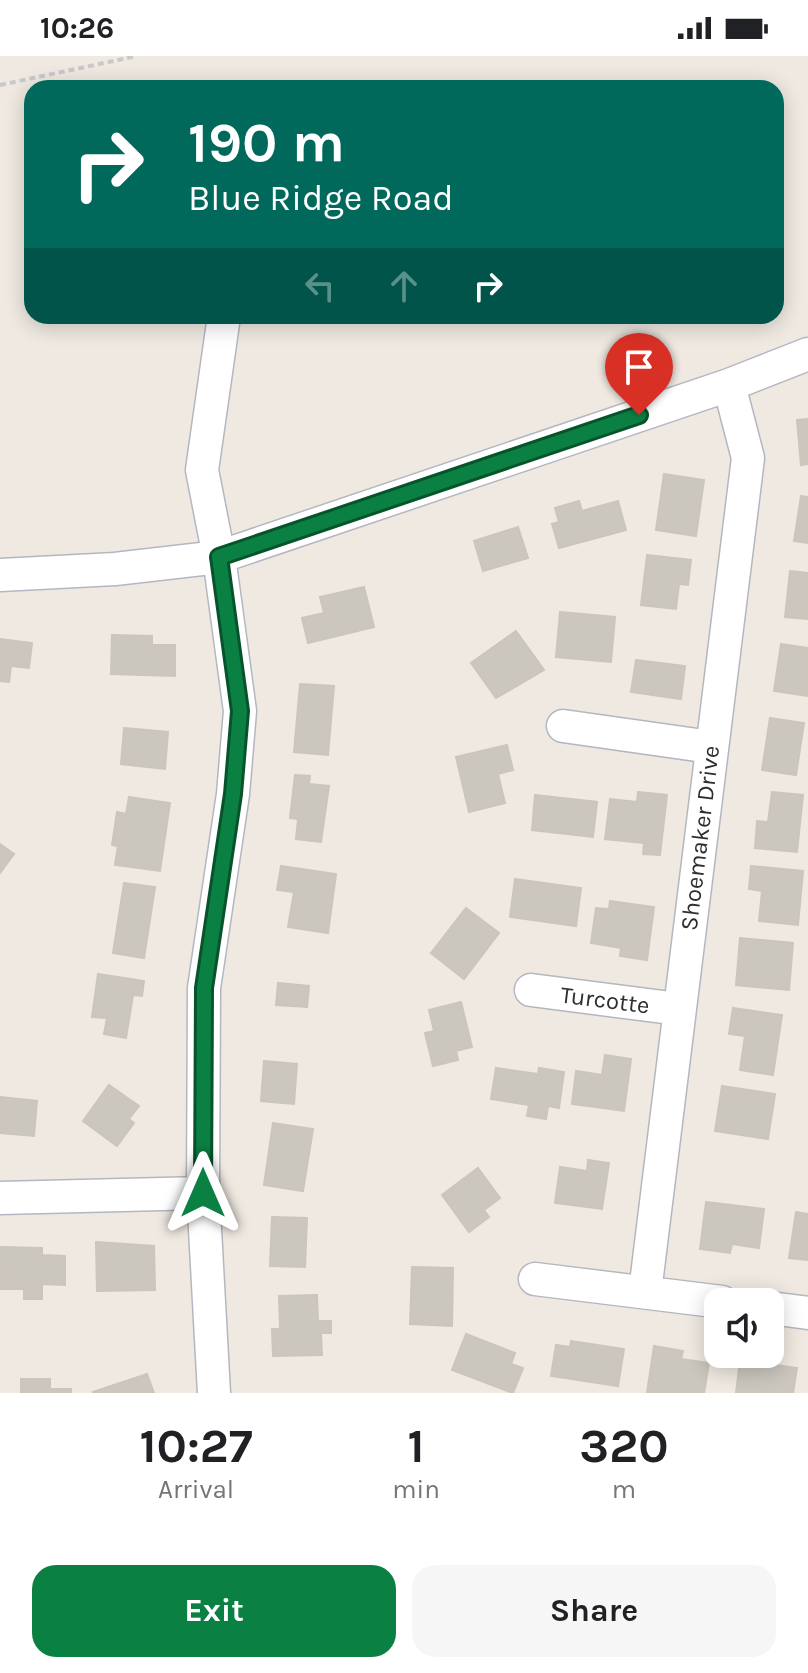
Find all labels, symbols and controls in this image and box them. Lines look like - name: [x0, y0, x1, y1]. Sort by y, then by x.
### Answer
- text: 10:26: [40, 10, 114, 46]
- text: 190 m: [188, 110, 345, 175]
- icon: right: [56, 112, 160, 216]
- text: Blue Ridge Road: [188, 177, 454, 219]
- icon: left: [298, 264, 342, 308]
- icon: ahead: [382, 264, 426, 308]
- icon: right: [466, 264, 510, 308]
- pin: [605, 333, 673, 415]
- icon: arrive: [617, 345, 661, 389]
- street label: Shoemaker Drive: [675, 744, 725, 932]
- street label: Turcotte: [559, 981, 651, 1019]
- position arrow: [161, 1151, 245, 1235]
- map controls: [704, 1288, 784, 1368]
- button: sound: [704, 1288, 784, 1368]
- text: 10:27: [139, 1418, 253, 1474]
- text: 1: [407, 1418, 425, 1474]
- text: 320: [579, 1418, 669, 1474]
- text: Arrival: [158, 1474, 234, 1505]
- text: min: [392, 1474, 440, 1505]
- text: m: [612, 1474, 636, 1505]
- button: Exit: [32, 1565, 396, 1657]
- button: Share: [412, 1565, 776, 1657]

